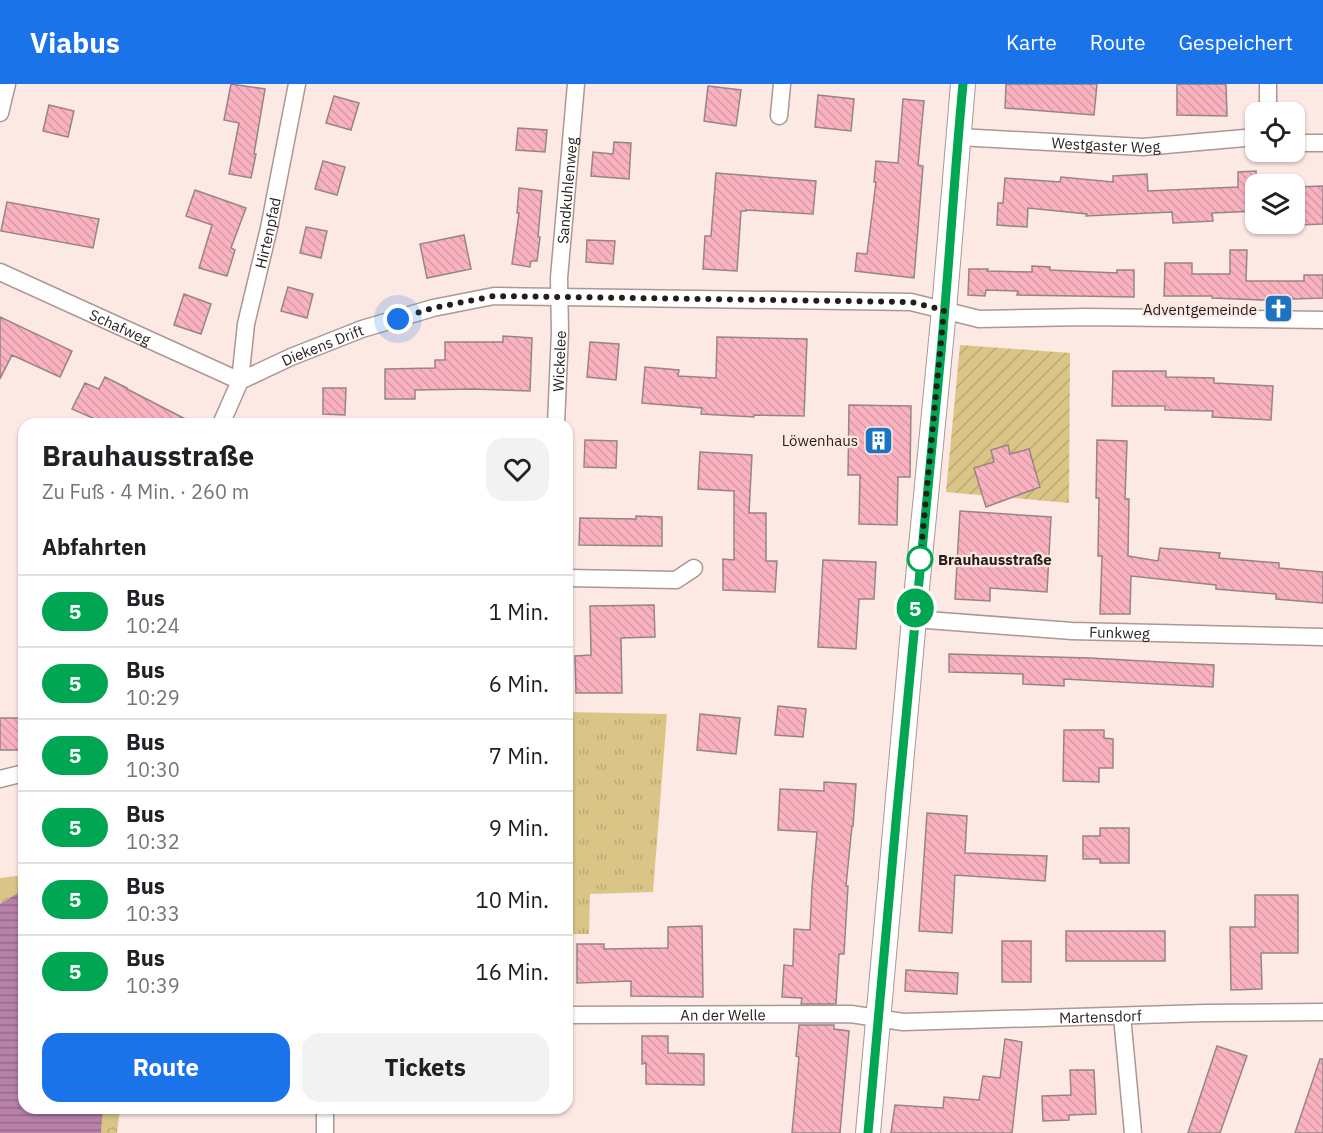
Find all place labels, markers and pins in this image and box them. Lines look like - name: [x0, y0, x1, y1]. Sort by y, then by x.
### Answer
- church icon: Adventgemeinde: [1262, 293, 1294, 325]
- place label: Adventgemeinde: [1143, 300, 1257, 319]
- building icon: Löwenhaus: [863, 424, 895, 456]
- place label: Löwenhaus: [782, 431, 858, 450]
- marker: Brauhausstraße: [907, 546, 933, 572]
- place label: Brauhausstraße: [938, 550, 1052, 569]

